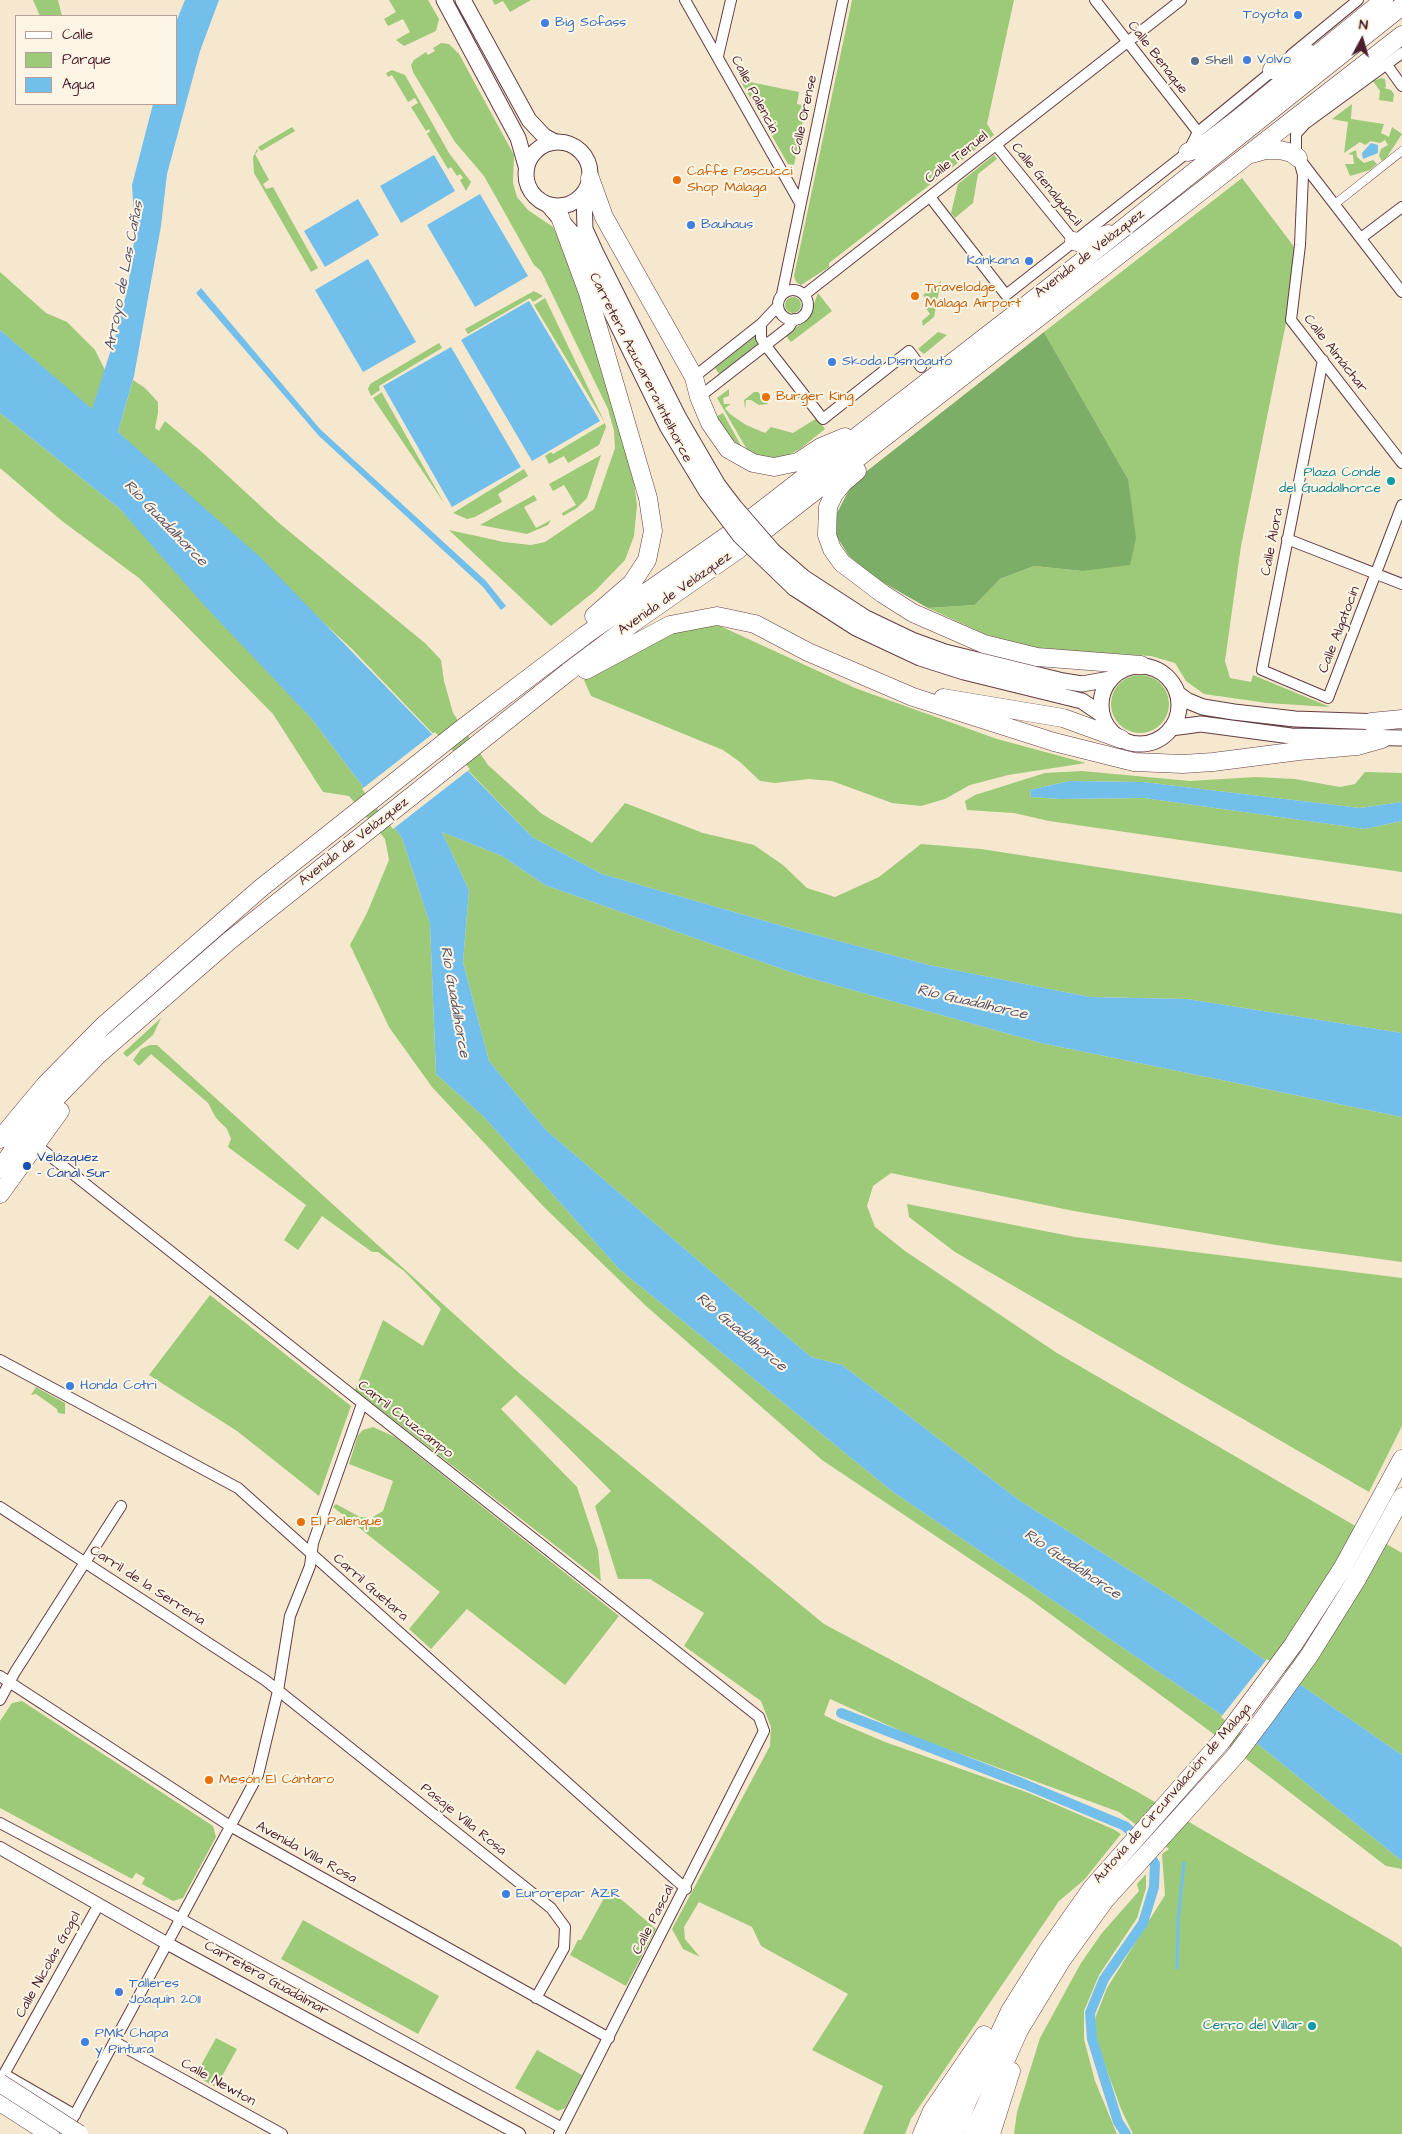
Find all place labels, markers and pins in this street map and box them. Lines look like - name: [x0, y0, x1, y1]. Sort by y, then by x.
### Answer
- place label: Toyota: [1243, 7, 1288, 23]
- marker: Toyota: [1292, 9, 1304, 21]
- place label: Big Sofass: [555, 15, 626, 31]
- marker: Big Sofass: [539, 17, 551, 29]
- place label: Volvo: [1257, 52, 1291, 68]
- place label: Shell: [1205, 53, 1233, 69]
- marker: Volvo: [1241, 54, 1253, 66]
- marker: Shell: [1189, 55, 1201, 67]
- place label: Caffe Pascucci Shop Málaga: [687, 164, 793, 196]
- marker: Caffe Pascucci Shop Málaga: [671, 174, 683, 186]
- place label: Bauhaus: [701, 217, 753, 233]
- marker: Bauhaus: [685, 219, 697, 231]
- place label: Kankana: [967, 253, 1019, 269]
- marker: Kankana: [1023, 255, 1035, 267]
- place label: Travelodge Málaga Airport: [925, 280, 1021, 312]
- marker: Travelodge Málaga Airport: [909, 290, 921, 302]
- place label: Skoda Dismoauto: [842, 354, 952, 370]
- marker: Skoda Dismoauto: [826, 356, 838, 368]
- place label: Burger King: [776, 389, 854, 405]
- marker: Burger King: [760, 391, 772, 403]
- place label: Plaza Conde del Guadalhorce: [1279, 465, 1381, 498]
- marker: Plaza Conde del Guadalhorce: [1385, 475, 1397, 487]
- place label: Velázquez - Canal Sur: [37, 1150, 110, 1182]
- marker: Velázquez - Canal Sur: [21, 1160, 33, 1172]
- place label: Honda Cotri: [80, 1378, 157, 1394]
- marker: Honda Cotri: [64, 1380, 76, 1392]
- place label: El Palenque: [311, 1514, 382, 1530]
- marker: El Palenque: [295, 1516, 307, 1528]
- place label: Mesón El Cántaro: [219, 1772, 334, 1788]
- marker: Mesón El Cántaro: [203, 1774, 215, 1786]
- place label: Eurorepar AZR: [516, 1886, 620, 1902]
- marker: Eurorepar AZR: [500, 1888, 512, 1900]
- place label: Talleres Joaquín 2011: [129, 1976, 201, 2008]
- marker: Talleres Joaquín 2011: [113, 1986, 125, 1998]
- place label: Cerro del Villar: [1203, 2018, 1302, 2034]
- marker: Cerro del Villar: [1306, 2020, 1318, 2032]
- place label: PMK Chapa y Pintura: [95, 2026, 168, 2058]
- marker: PMK Chapa y Pintura: [79, 2036, 91, 2048]

